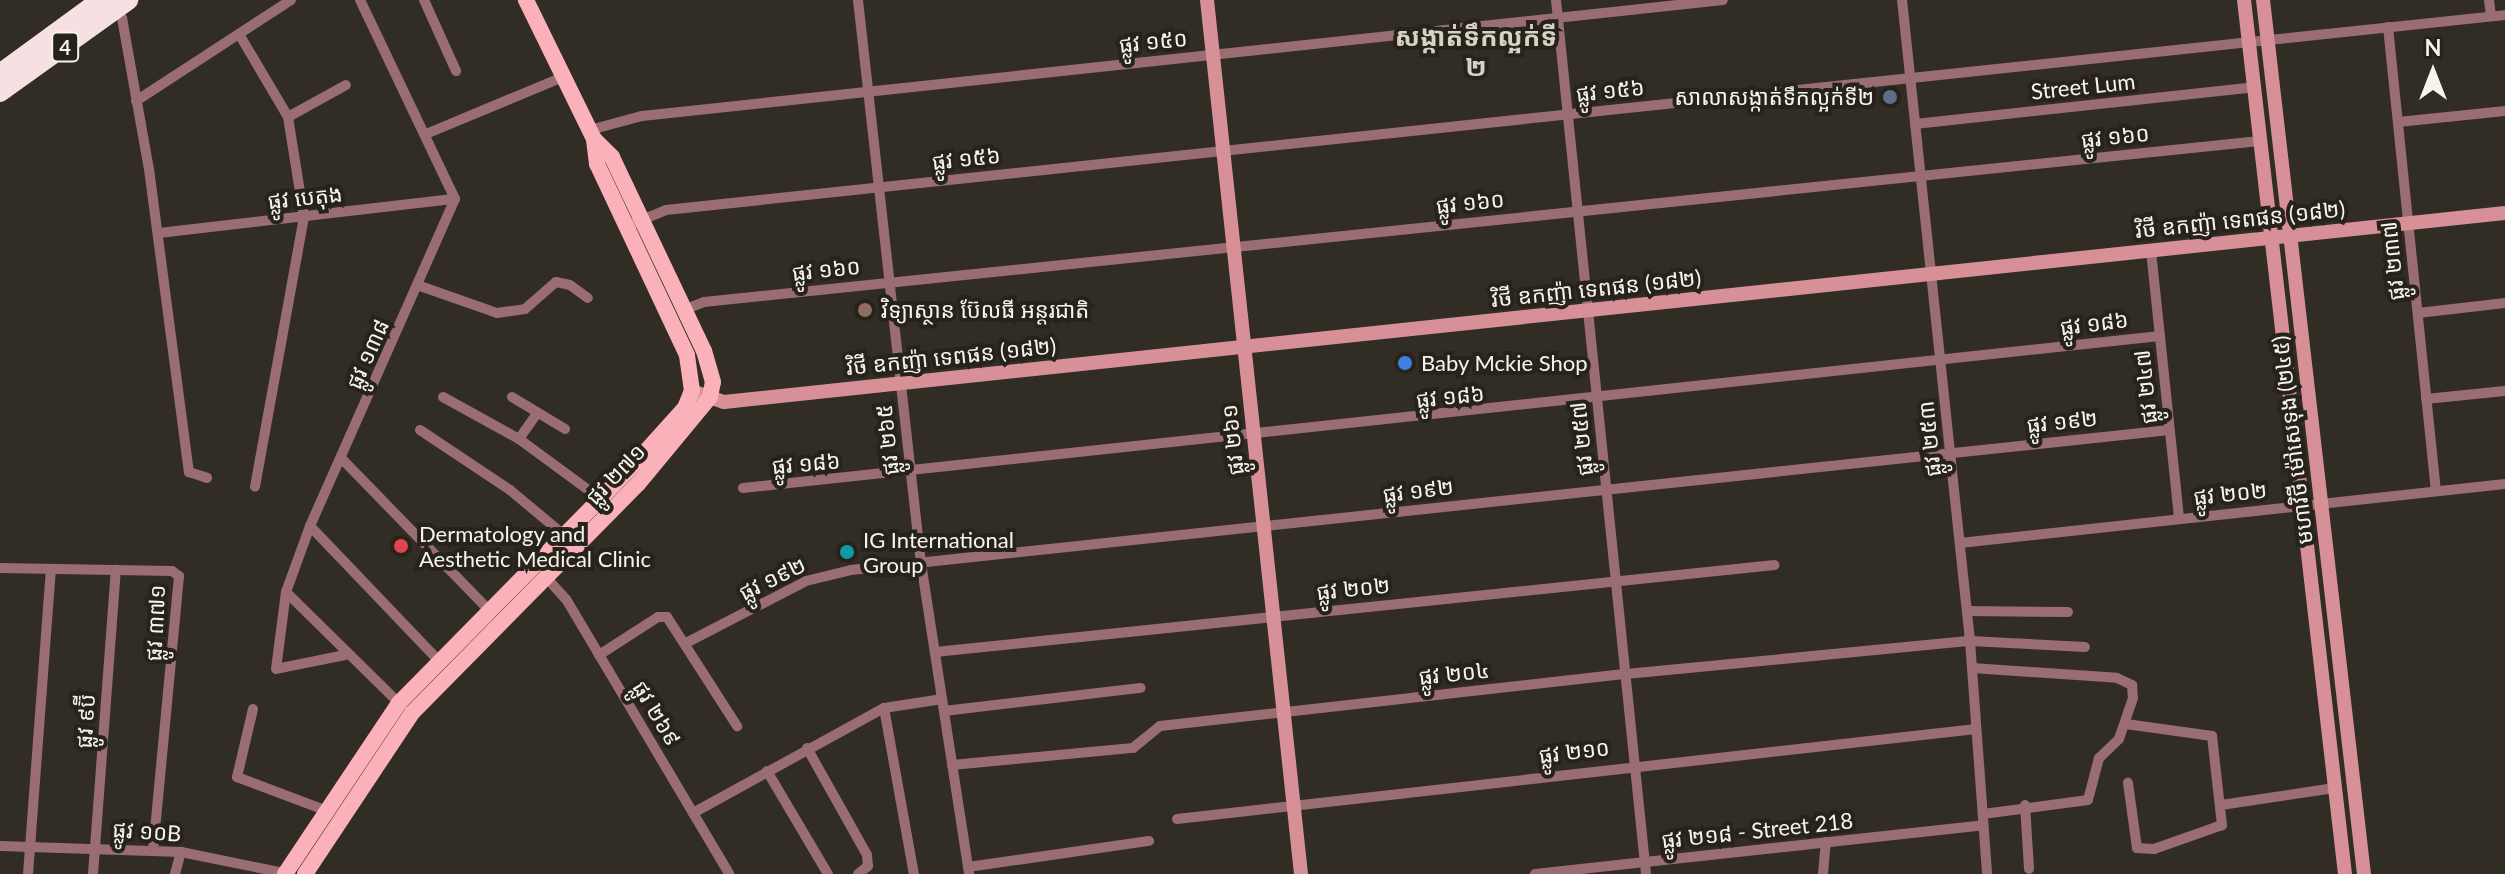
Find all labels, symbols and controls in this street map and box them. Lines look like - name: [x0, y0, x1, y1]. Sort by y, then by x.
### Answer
- district label: សង្កាត់ទឹកល្អក់ទី ២: [1395, 21, 1557, 82]
- street label: ផ្លូវ ១៥០: [1117, 24, 1189, 58]
- road number: 4: [51, 31, 79, 63]
- north arrow: [2393, 32, 2473, 112]
- text: N: [2425, 34, 2441, 61]
- street label: Street Lum: [2030, 67, 2136, 105]
- street label: ផ្លូវ ១៥៦: [1574, 73, 1646, 107]
- place label: សាលាសង្កាត់ទឹកល្អក់ទី២: [1675, 84, 1874, 110]
- marker: សាលាសង្កាត់ទឹកល្អក់ទី២: [1881, 88, 1899, 106]
- street label: ផ្លូវ ១៦០: [2079, 119, 2151, 153]
- street label: ផ្លូវ ១៥៦: [930, 141, 1002, 175]
- street label: ផ្លូវ បេតុង: [266, 180, 344, 214]
- street label: ផ្លូវ ១៦០: [1434, 185, 1506, 219]
- street label: វិថី ឧកញ៉ា ទេពផន (១៨២): [2134, 195, 2346, 243]
- street label: ផ្លូវ ២៣៧: [2375, 220, 2409, 302]
- street label: ផ្លូវ ១៦០: [790, 252, 862, 286]
- street label: វិថី ឧកញ៉ា ទេពផន (១៨២): [1490, 264, 1702, 312]
- place label: វិទ្យាស្ថាន ប៊ែលធី អន្ដរជាតិ: [881, 297, 1089, 323]
- marker: វិទ្យាស្ថាន ប៊ែលធី អន្ដរជាតិ: [856, 301, 874, 319]
- street label: ផ្លូវ ១៨៦: [2058, 306, 2130, 340]
- street label: ផ្លូវ ១៣៨: [340, 315, 394, 393]
- street label: វិថី ឧកញ៉ា ទេពផន (១៨២): [845, 332, 1057, 380]
- street label: មហាវិថី ម៉ៅសេទុង (២៤៥): [2266, 334, 2318, 546]
- street label: ផ្លូវ ២៤៧: [2128, 349, 2162, 425]
- place label: Baby Mckie Shop: [1421, 350, 1588, 376]
- marker: Baby Mckie Shop: [1396, 354, 1414, 372]
- street label: ផ្លូវ ១៨៦: [1414, 379, 1486, 413]
- street label: ផ្លូវ ២៥៣: [1912, 400, 1946, 478]
- street label: ផ្លូវ ២៥៧: [1564, 401, 1598, 477]
- street label: ផ្លូវ ២៦៥: [870, 403, 904, 477]
- street label: ផ្លូវ ២៦១: [1215, 403, 1249, 477]
- street label: ផ្លូវ ១៩២: [2025, 404, 2099, 438]
- street label: ផ្លូវ ២៧១: [580, 438, 650, 510]
- street label: ផ្លូវ ១៨៦: [771, 447, 841, 479]
- street label: ផ្លូវ ១៩២: [1381, 473, 1455, 507]
- street label: ផ្លូវ ២០២: [2192, 476, 2268, 510]
- place label: Dermatology and Aesthetic Medical Clinic: [419, 520, 651, 572]
- place label: IG International Group: [863, 526, 1014, 578]
- marker: Dermatology and Aesthetic Medical Clinic: [390, 535, 412, 557]
- marker: IG International Group: [838, 543, 856, 561]
- street label: ផ្លូវ ១៩២: [734, 551, 810, 605]
- street label: ផ្លូវ ២០២: [1315, 571, 1391, 605]
- street label: ផ្លូវ ៣៧១: [140, 584, 170, 662]
- street label: ផ្លូវ ២០៤: [1417, 656, 1491, 690]
- street label: ផ្លូវ ២៦៩: [627, 676, 687, 750]
- street label: ផ្លូវ ៩ប៊ី: [70, 693, 100, 749]
- street label: ផ្លូវ ២១០: [1537, 734, 1611, 768]
- street label: ផ្លូវ ២១៨ - Street 218: [1660, 807, 1854, 853]
- street label: ផ្លូវ ១០B: [112, 815, 182, 847]

